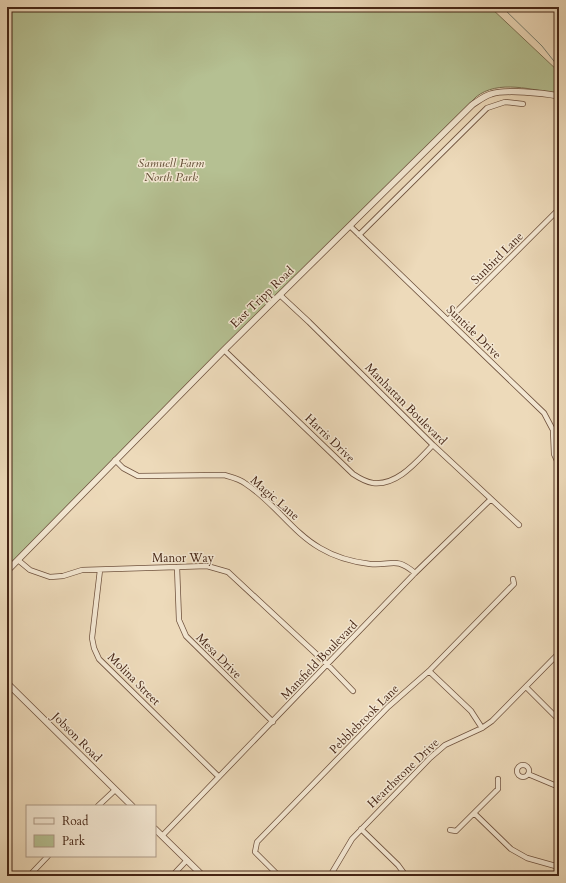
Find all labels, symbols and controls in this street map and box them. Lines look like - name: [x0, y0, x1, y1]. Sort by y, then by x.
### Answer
- park label: Samuell Farm North Park: [138, 155, 204, 185]
- street label: Sunbird Lane: [467, 228, 527, 288]
- street label: East Tripp Road: [227, 262, 298, 331]
- street label: Suntide Drive: [443, 302, 505, 362]
- street label: Manhattan Boulevard: [362, 360, 451, 449]
- street label: Harris Drive: [302, 410, 358, 466]
- street label: Magic Lane: [247, 472, 303, 524]
- street label: Manor Way: [152, 550, 215, 566]
- street label: Mansfield Boulevard: [277, 617, 361, 703]
- street label: Mesa Drive: [193, 630, 245, 682]
- street label: Molina Street: [104, 649, 164, 709]
- street label: Pebblebrook Lane: [326, 681, 402, 757]
- street label: Jobson Road: [47, 707, 106, 766]
- street label: Hearthstone Drive: [364, 735, 442, 811]
- legend: [26, 805, 156, 857]
- text: Road: [62, 813, 89, 829]
- text: Park: [62, 833, 86, 849]

